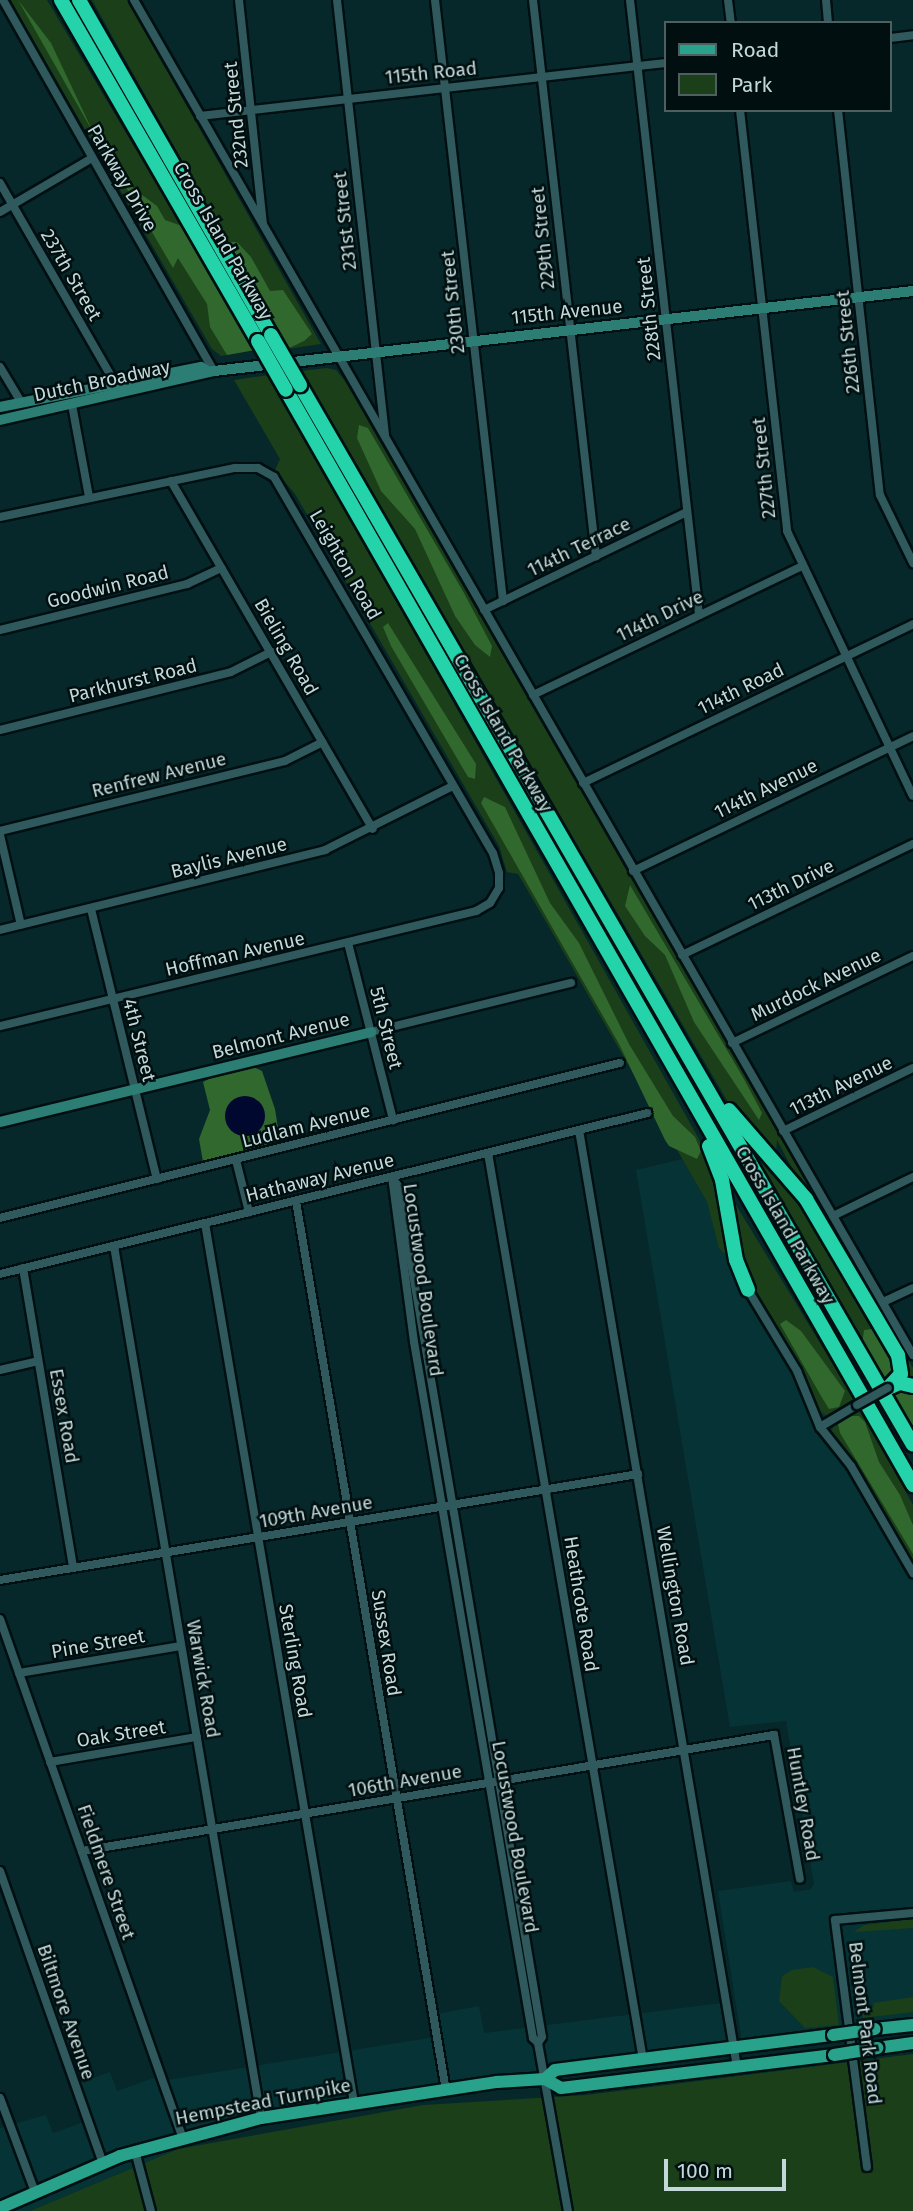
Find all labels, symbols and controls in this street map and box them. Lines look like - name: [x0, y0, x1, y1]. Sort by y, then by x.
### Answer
- legend: [664, 21, 892, 112]
- text: Road: [731, 37, 779, 63]
- street label: 115th Road: [384, 57, 478, 89]
- street label: 232nd Street: [219, 61, 253, 169]
- text: Park: [731, 72, 772, 98]
- street label: Parkway Drive: [82, 120, 162, 236]
- street label: Cross Island Parkway: [168, 158, 278, 324]
- street label: 231st Street: [328, 171, 362, 271]
- street label: 229th Street: [526, 186, 560, 290]
- street label: 237th Street: [36, 225, 106, 325]
- street label: 230th Street: [436, 249, 470, 355]
- street label: 228th Street: [632, 256, 666, 362]
- street label: 226th Street: [831, 289, 865, 395]
- street label: 115th Avenue: [510, 295, 624, 329]
- street label: Dutch Broadway: [32, 355, 172, 407]
- street label: 227th Street: [747, 416, 781, 520]
- street label: Leighton Road: [304, 506, 386, 624]
- street label: 114th Terrace: [524, 512, 634, 582]
- street label: Goodwin Road: [45, 561, 171, 613]
- street label: 114th Drive: [613, 585, 707, 647]
- street label: Bieling Road: [249, 595, 323, 699]
- street label: Cross Island Parkway: [448, 650, 558, 816]
- street label: Parkhurst Road: [67, 654, 199, 708]
- street label: 114th Road: [694, 658, 788, 720]
- street label: Renfrew Avenue: [89, 747, 229, 803]
- street label: 114th Avenue: [710, 754, 822, 824]
- street label: Baylis Avenue: [169, 833, 289, 883]
- street label: 113th Drive: [744, 854, 838, 916]
- street label: Hoffman Avenue: [163, 927, 307, 981]
- street label: Murdock Avenue: [747, 944, 885, 1026]
- street label: 5th Street: [365, 985, 407, 1071]
- street label: 4th Street: [118, 996, 160, 1084]
- street label: Belmont Avenue: [210, 1008, 352, 1064]
- street label: 113th Avenue: [786, 1051, 896, 1121]
- street label: Ludlam Avenue: [239, 1099, 373, 1153]
- street label: Cross Island Parkway: [730, 1142, 840, 1308]
- street label: Hathaway Avenue: [243, 1149, 397, 1207]
- street label: Locustwood Boulevard: [398, 1182, 448, 1378]
- street label: Essex Road: [44, 1367, 84, 1465]
- street label: 109th Avenue: [258, 1491, 374, 1533]
- street label: Wellington Road: [652, 1525, 698, 1667]
- street label: Heathcote Road: [559, 1535, 603, 1673]
- street label: Sussex Road: [366, 1588, 406, 1698]
- street label: Sterling Road: [274, 1602, 316, 1720]
- street label: Warwick Road: [181, 1618, 225, 1740]
- street label: Pine Street: [50, 1625, 146, 1663]
- street label: Oak Street: [75, 1716, 167, 1752]
- street label: Locustwood Boulevard: [487, 1739, 543, 1935]
- street label: Huntley Road: [782, 1745, 824, 1863]
- street label: 106th Avenue: [346, 1760, 464, 1802]
- street label: Fieldmere Street: [72, 1801, 140, 1943]
- street label: Belmont Park Road: [844, 1940, 886, 2106]
- street label: Biltmore Avenue: [32, 1941, 100, 2083]
- street label: Hempstead Turnpike: [173, 2074, 353, 2130]
- scale bar: [668, 2144, 790, 2188]
- text: 100 m: [677, 2158, 733, 2184]

